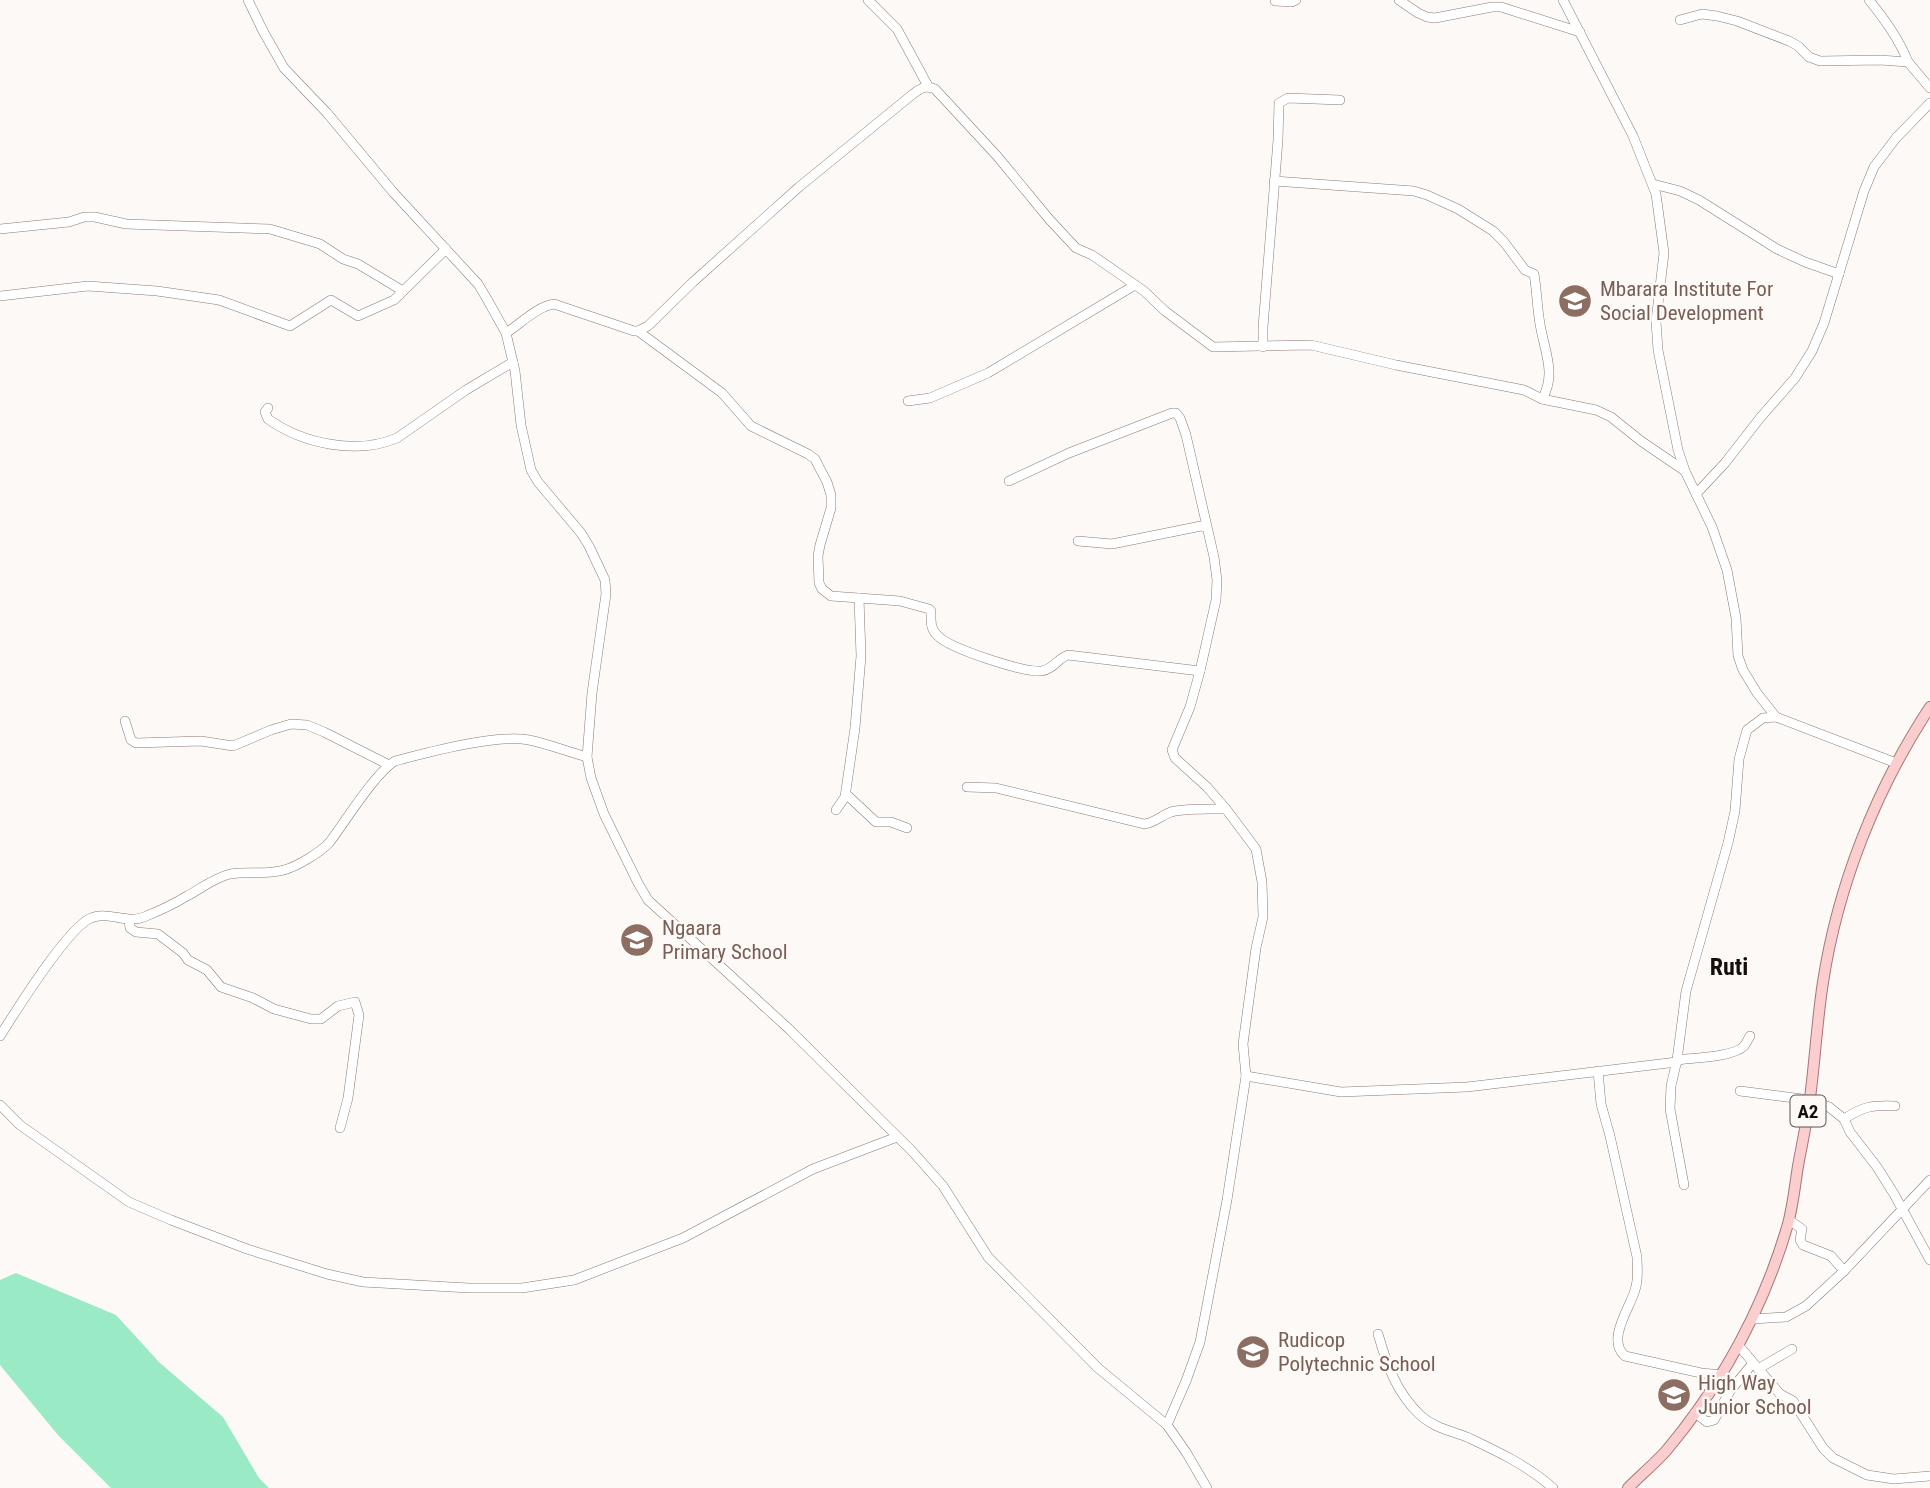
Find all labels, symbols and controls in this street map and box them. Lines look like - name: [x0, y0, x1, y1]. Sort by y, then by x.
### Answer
- place label: Mbarara Institute For Social Development: [1600, 277, 1773, 325]
- school or university icon: Mbarara Institute For Social Development: [1556, 282, 1594, 320]
- place label: Ngaara Primary School: [662, 916, 788, 964]
- school or university icon: Ngaara Primary School: [618, 921, 656, 959]
- district label: Ruti: [1710, 953, 1748, 981]
- road number: A2: [1790, 1096, 1826, 1126]
- place label: Rudicop Polytechnic School: [1278, 1328, 1436, 1376]
- school or university icon: Rudicop Polytechnic School: [1234, 1333, 1272, 1371]
- place label: High Way Junior School: [1698, 1371, 1812, 1419]
- school or university icon: High Way Junior School: [1655, 1376, 1693, 1414]

